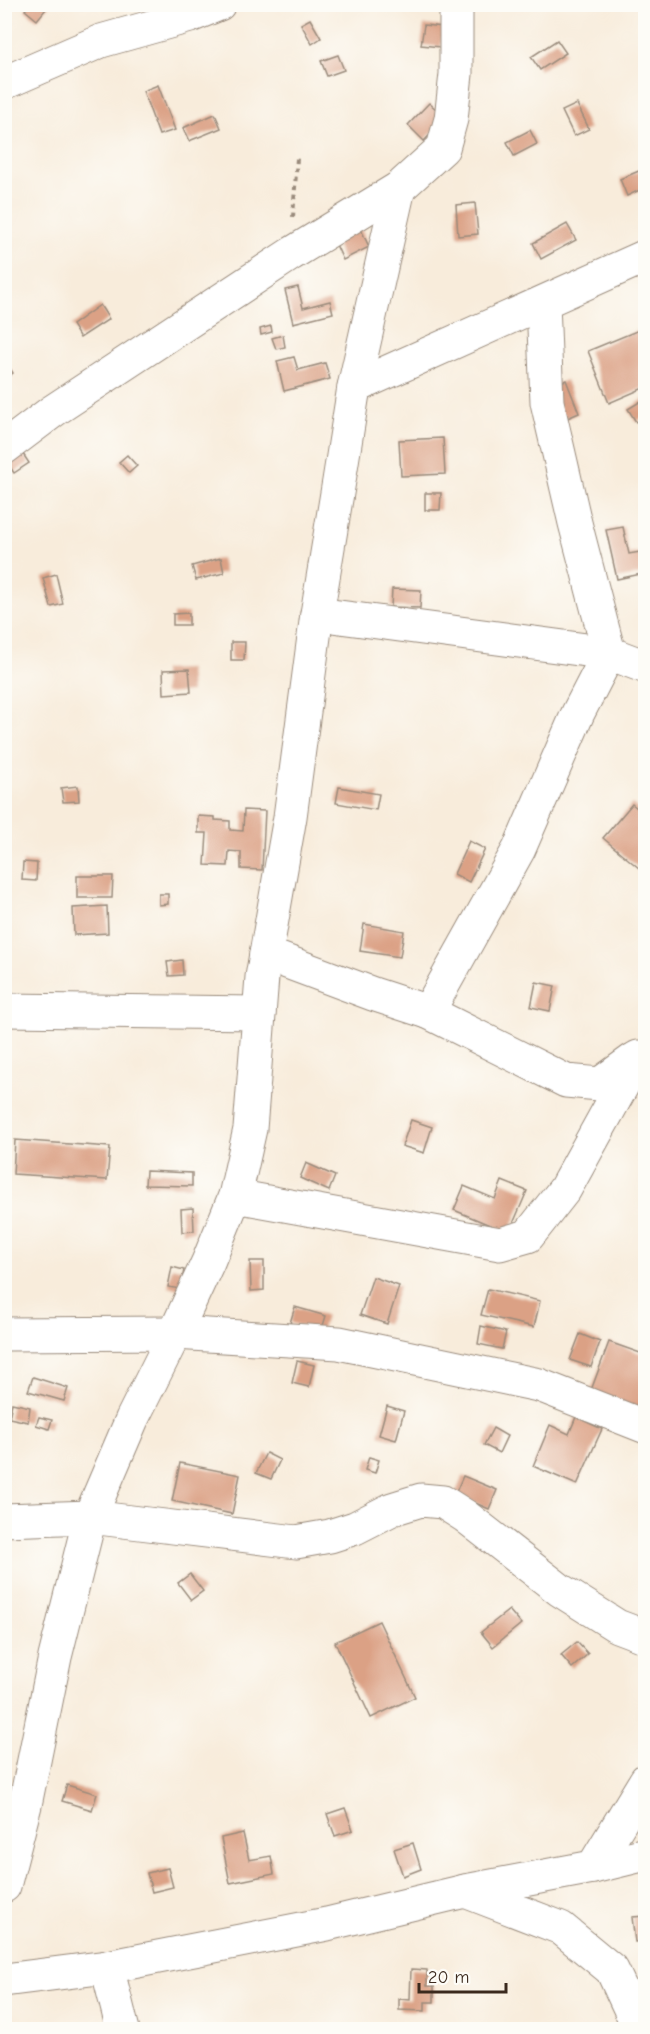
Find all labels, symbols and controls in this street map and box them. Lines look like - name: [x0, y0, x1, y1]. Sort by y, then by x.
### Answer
- scale bar: [419, 1956, 506, 1994]
- text: 20 m: [428, 1967, 469, 1988]

